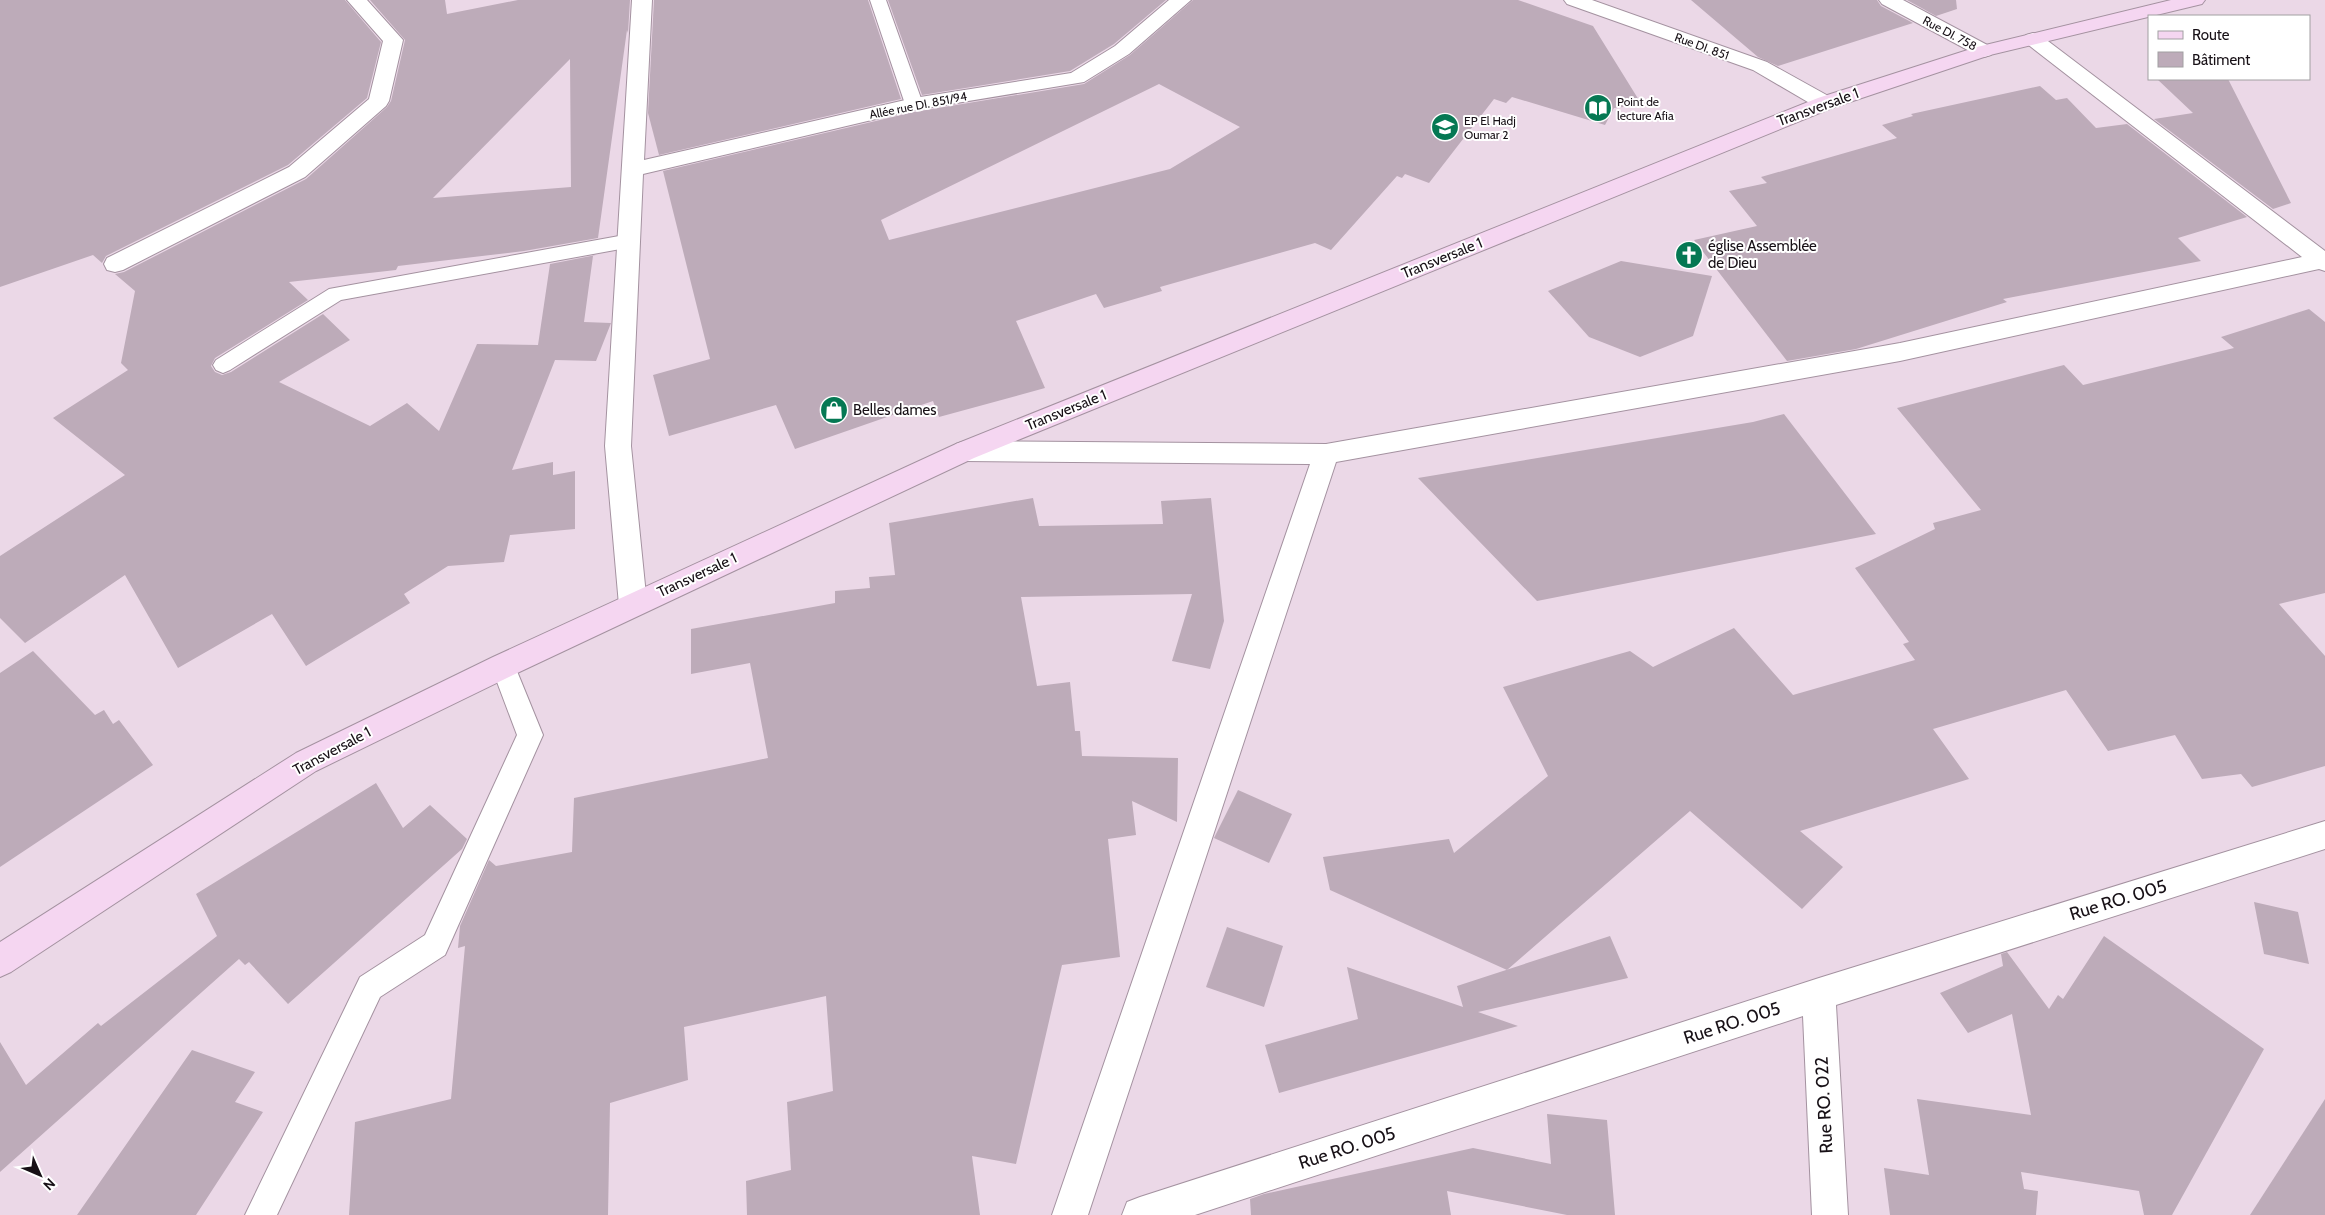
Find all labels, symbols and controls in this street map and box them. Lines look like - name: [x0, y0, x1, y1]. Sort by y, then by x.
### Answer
- street label: Rue DI. 758: [1920, 13, 1980, 53]
- legend: [2148, 15, 2310, 80]
- text: Route: [2192, 26, 2230, 44]
- street label: Rue DI. 851: [1673, 29, 1731, 63]
- text: Bâtiment: [2192, 51, 2250, 69]
- street label: Transversale 1: [1775, 84, 1861, 130]
- street label: Allée rue DI. 851/94: [868, 88, 968, 122]
- library icon: Point de lecture Afia: [1583, 93, 1613, 123]
- place label: Point de lecture Afia: [1617, 94, 1674, 123]
- school or university icon: EP El Hadj Oumar 2: [1430, 112, 1460, 142]
- place label: EP El Hadj Oumar 2: [1464, 113, 1516, 142]
- street label: Transversale 1: [1399, 234, 1485, 282]
- place label: église Assemblée de Dieu: [1708, 237, 1817, 272]
- church icon: église Assemblée de Dieu: [1674, 240, 1704, 270]
- street label: Transversale 1: [1023, 386, 1109, 434]
- shop icon: Belles dames: [819, 395, 849, 425]
- place label: Belles dames: [853, 401, 936, 419]
- street label: Transversale 1: [654, 549, 740, 601]
- street label: Transversale 1: [290, 723, 374, 779]
- street label: Rue RO. 005: [2067, 875, 2169, 925]
- street label: Rue RO. 005: [1681, 997, 1783, 1049]
- street label: Rue RO. 022: [1810, 1056, 1838, 1154]
- street label: Rue RO. 005: [1296, 1122, 1398, 1174]
- north arrow: [15, 1150, 65, 1200]
- text: N: [39, 1174, 59, 1194]

